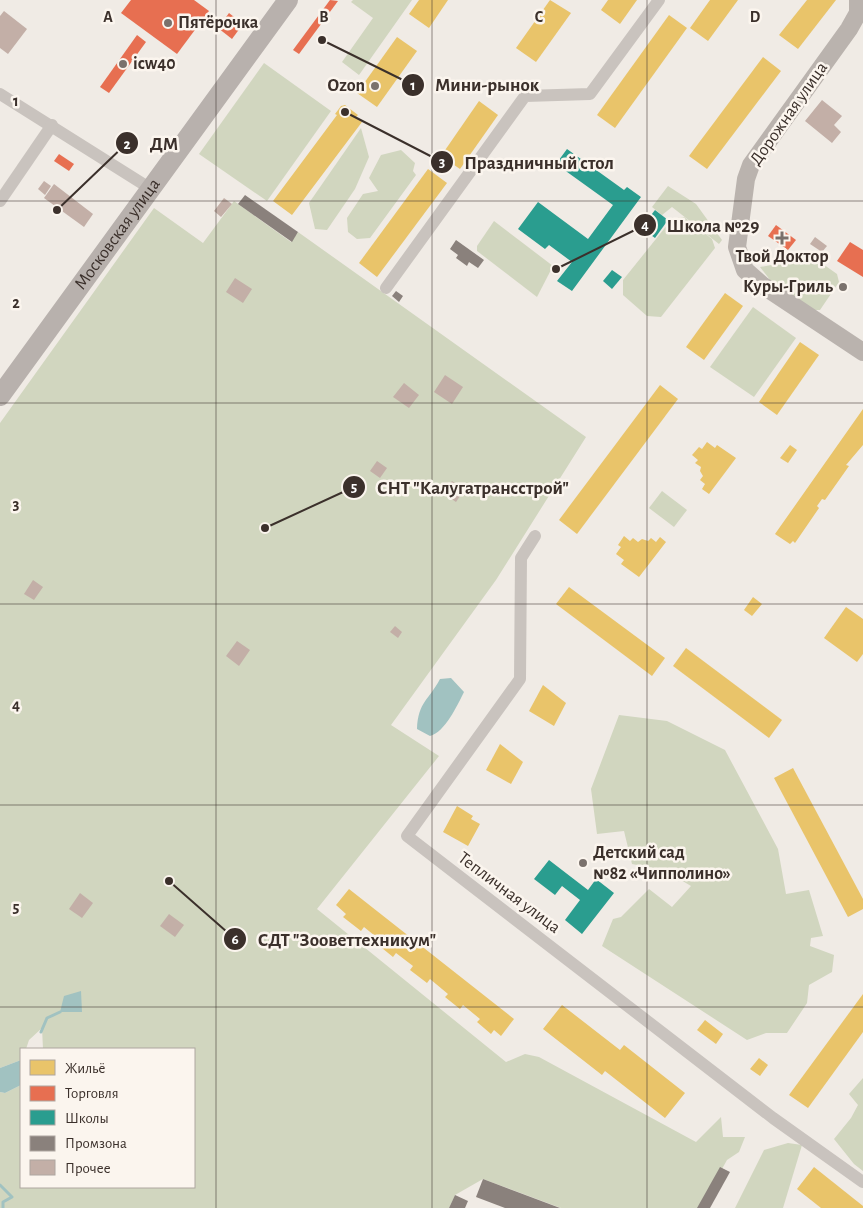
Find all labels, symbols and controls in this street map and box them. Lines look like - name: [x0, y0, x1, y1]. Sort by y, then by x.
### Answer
- text: A: [103, 9, 113, 25]
- text: B: [319, 9, 329, 25]
- text: C: [535, 9, 544, 25]
- text: D: [750, 9, 761, 25]
- place label: Пятёрочка: [178, 14, 259, 32]
- marker: Пятёрочка: [162, 17, 174, 29]
- place label: icw40: [133, 55, 176, 73]
- marker: icw40: [117, 58, 129, 70]
- street label: Дорожная улица: [747, 59, 831, 169]
- callout: Мини-рынок: [400, 68, 549, 102]
- text: Мини-рынок: [435, 76, 540, 95]
- place label: Ozon: [328, 77, 365, 95]
- text: 1: [410, 78, 416, 93]
- marker: Ozon: [369, 80, 381, 92]
- text: 1: [13, 93, 19, 109]
- callout: ДМ: [115, 126, 188, 160]
- text: ДМ: [150, 135, 178, 154]
- text: 2: [123, 137, 131, 152]
- callout: Праздничный стол: [429, 145, 624, 179]
- text: Праздничный стол: [464, 154, 614, 173]
- text: 3: [439, 155, 445, 170]
- street label: Московская улица: [71, 175, 164, 293]
- callout: Школа №29: [632, 208, 770, 242]
- text: Школа №29: [667, 217, 759, 236]
- text: 4: [641, 218, 649, 233]
- marker: Твой Доктор: [776, 232, 788, 244]
- place label: Твой Доктор: [735, 248, 829, 266]
- place label: Куры-Гриль: [743, 278, 834, 296]
- marker: Куры-Гриль: [837, 281, 849, 293]
- text: 2: [12, 295, 20, 311]
- callout: СНТ "Калугатрансстрой": [342, 470, 579, 504]
- text: СНТ "Калугатрансстрой": [377, 479, 569, 498]
- text: 5: [351, 480, 357, 495]
- text: 3: [13, 496, 20, 512]
- text: 4: [12, 697, 20, 713]
- place label: Детский сад №82 «Чипполино»: [593, 844, 731, 883]
- street label: Тепличная улица: [455, 849, 563, 937]
- marker: Детский сад №82 «Чипполино»: [577, 857, 589, 869]
- text: 5: [13, 899, 20, 915]
- callout: СДТ "Зооветтехникум": [223, 922, 446, 956]
- text: СДТ "Зооветтехникум": [258, 931, 436, 950]
- text: 6: [231, 932, 239, 947]
- legend: [20, 1048, 195, 1188]
- text: Жильё: [65, 1061, 105, 1076]
- text: Торговля: [65, 1086, 119, 1101]
- text: Школы: [65, 1111, 109, 1126]
- text: Промзона: [65, 1136, 127, 1151]
- text: Прочее: [65, 1161, 111, 1176]

